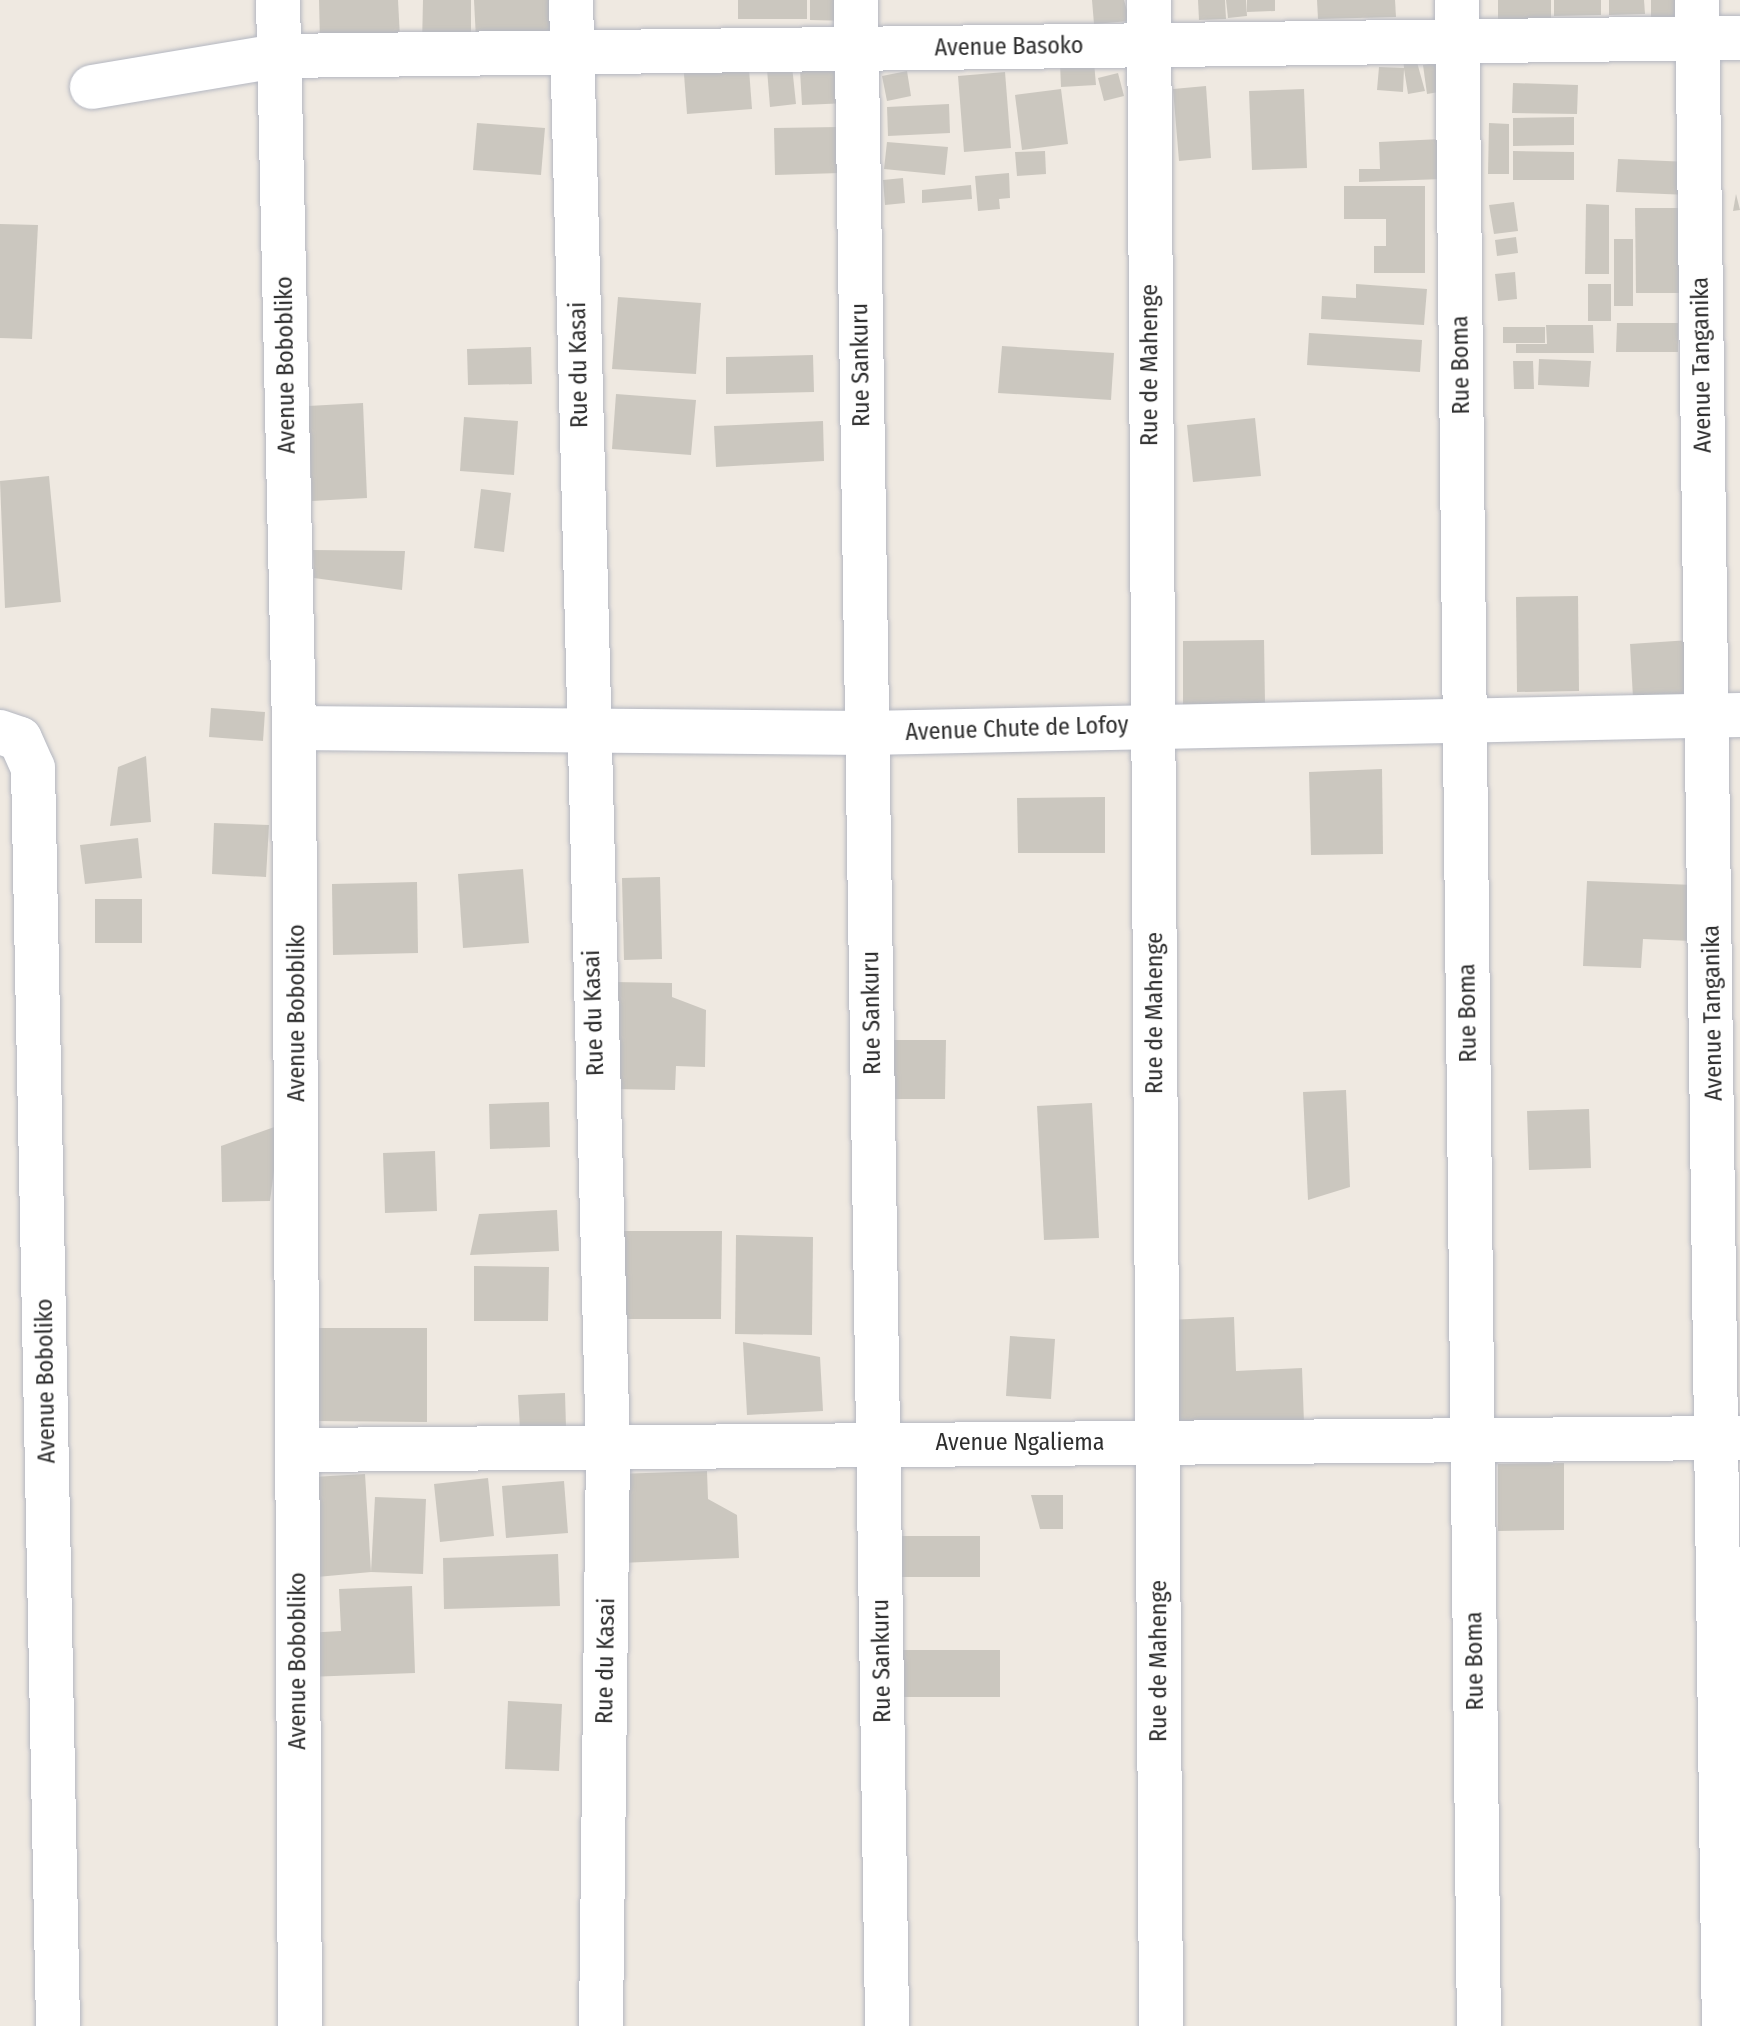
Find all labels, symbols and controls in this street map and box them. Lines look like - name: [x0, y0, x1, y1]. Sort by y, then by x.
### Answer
- street label: Avenue Basoko: [934, 31, 1084, 63]
- street label: Avenue Bobobliko: [270, 276, 302, 454]
- street label: Avenue Tanganika: [1686, 277, 1718, 453]
- street label: Rue de Mahenge: [1136, 284, 1164, 446]
- street label: Rue du Kasai: [564, 302, 594, 428]
- street label: Rue Sankuru: [846, 303, 876, 427]
- street label: Rue Boma: [1446, 315, 1476, 415]
- street label: Avenue Chute de Lofoy: [905, 711, 1129, 747]
- street label: Avenue Bobobliko: [283, 924, 311, 1102]
- street label: Avenue Tanganika: [1697, 925, 1729, 1101]
- street label: Rue de Mahenge: [1141, 932, 1169, 1094]
- street label: Rue du Kasai: [577, 949, 611, 1077]
- street label: Rue Sankuru: [857, 951, 887, 1075]
- street label: Rue Boma: [1453, 963, 1483, 1063]
- street label: Avenue Boboliko: [30, 1298, 62, 1464]
- street label: Avenue Ngaliema: [935, 1429, 1105, 1457]
- street label: Avenue Bobobliko: [284, 1572, 312, 1750]
- street label: Rue de Mahenge: [1145, 1580, 1173, 1742]
- street label: Rue du Kasai: [591, 1598, 621, 1724]
- street label: Rue Sankuru: [867, 1599, 897, 1723]
- street label: Rue Boma: [1460, 1611, 1490, 1711]

